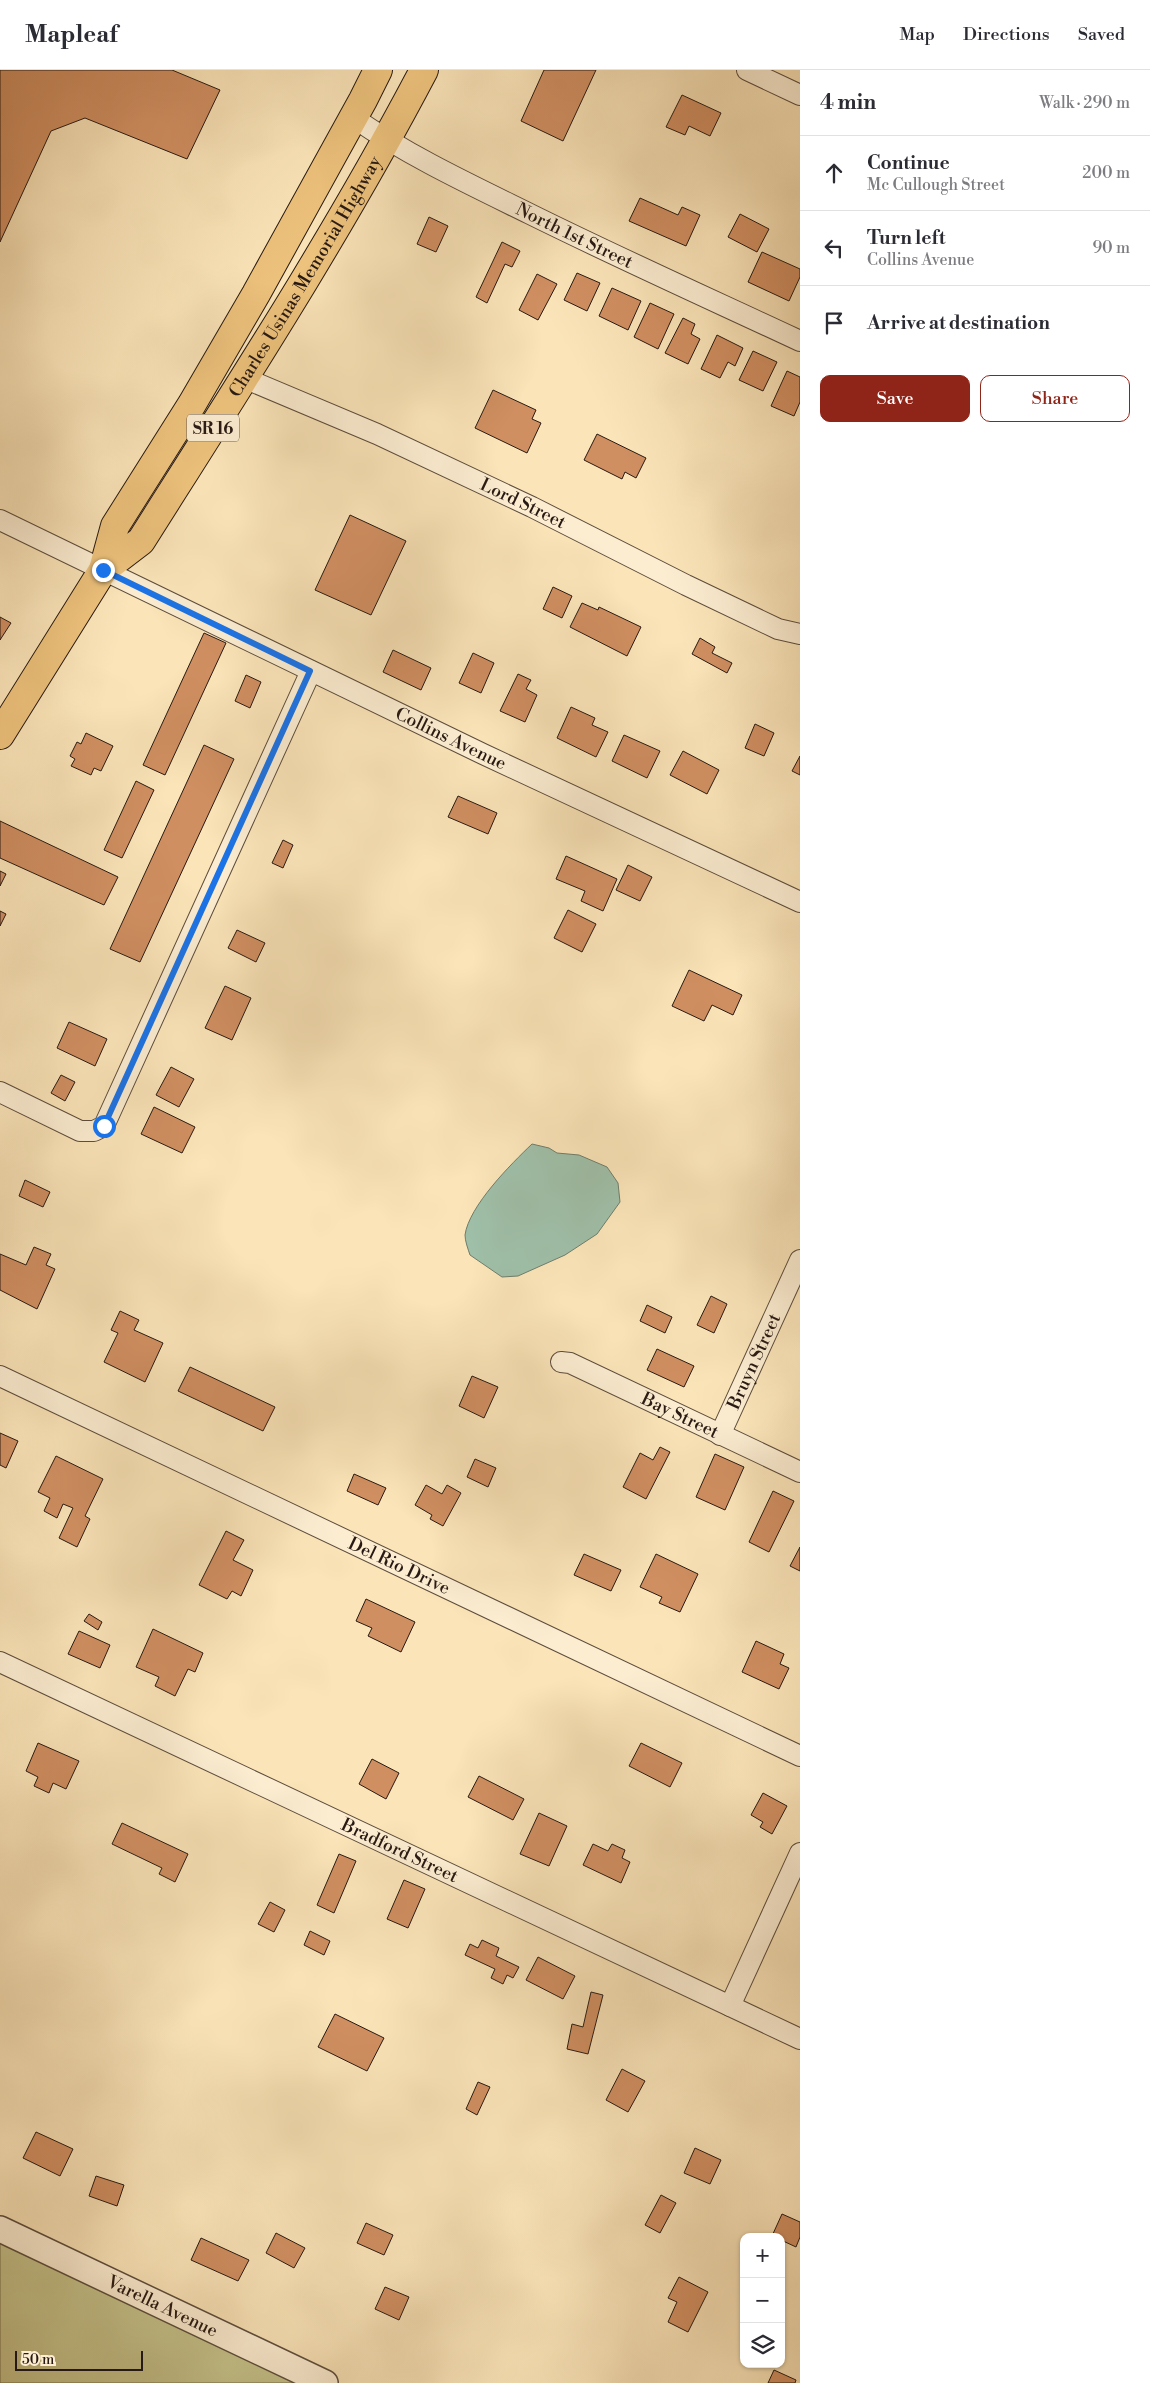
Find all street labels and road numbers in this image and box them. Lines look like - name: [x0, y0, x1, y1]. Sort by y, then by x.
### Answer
- street label: Charles Usinas Memorial Highway: [224, 152, 387, 402]
- street label: North 1st Street: [512, 198, 637, 274]
- road number: SR 16: [187, 414, 239, 442]
- street label: Lord Street: [476, 473, 570, 535]
- street label: Collins Avenue: [391, 702, 510, 775]
- street label: Bruyn Street: [722, 1309, 786, 1414]
- street label: Bay Street: [637, 1387, 723, 1444]
- street label: Del Rio Drive: [344, 1532, 454, 1600]
- street label: Bradford Street: [337, 1813, 462, 1889]
- street label: Varella Avenue: [102, 2270, 222, 2343]

